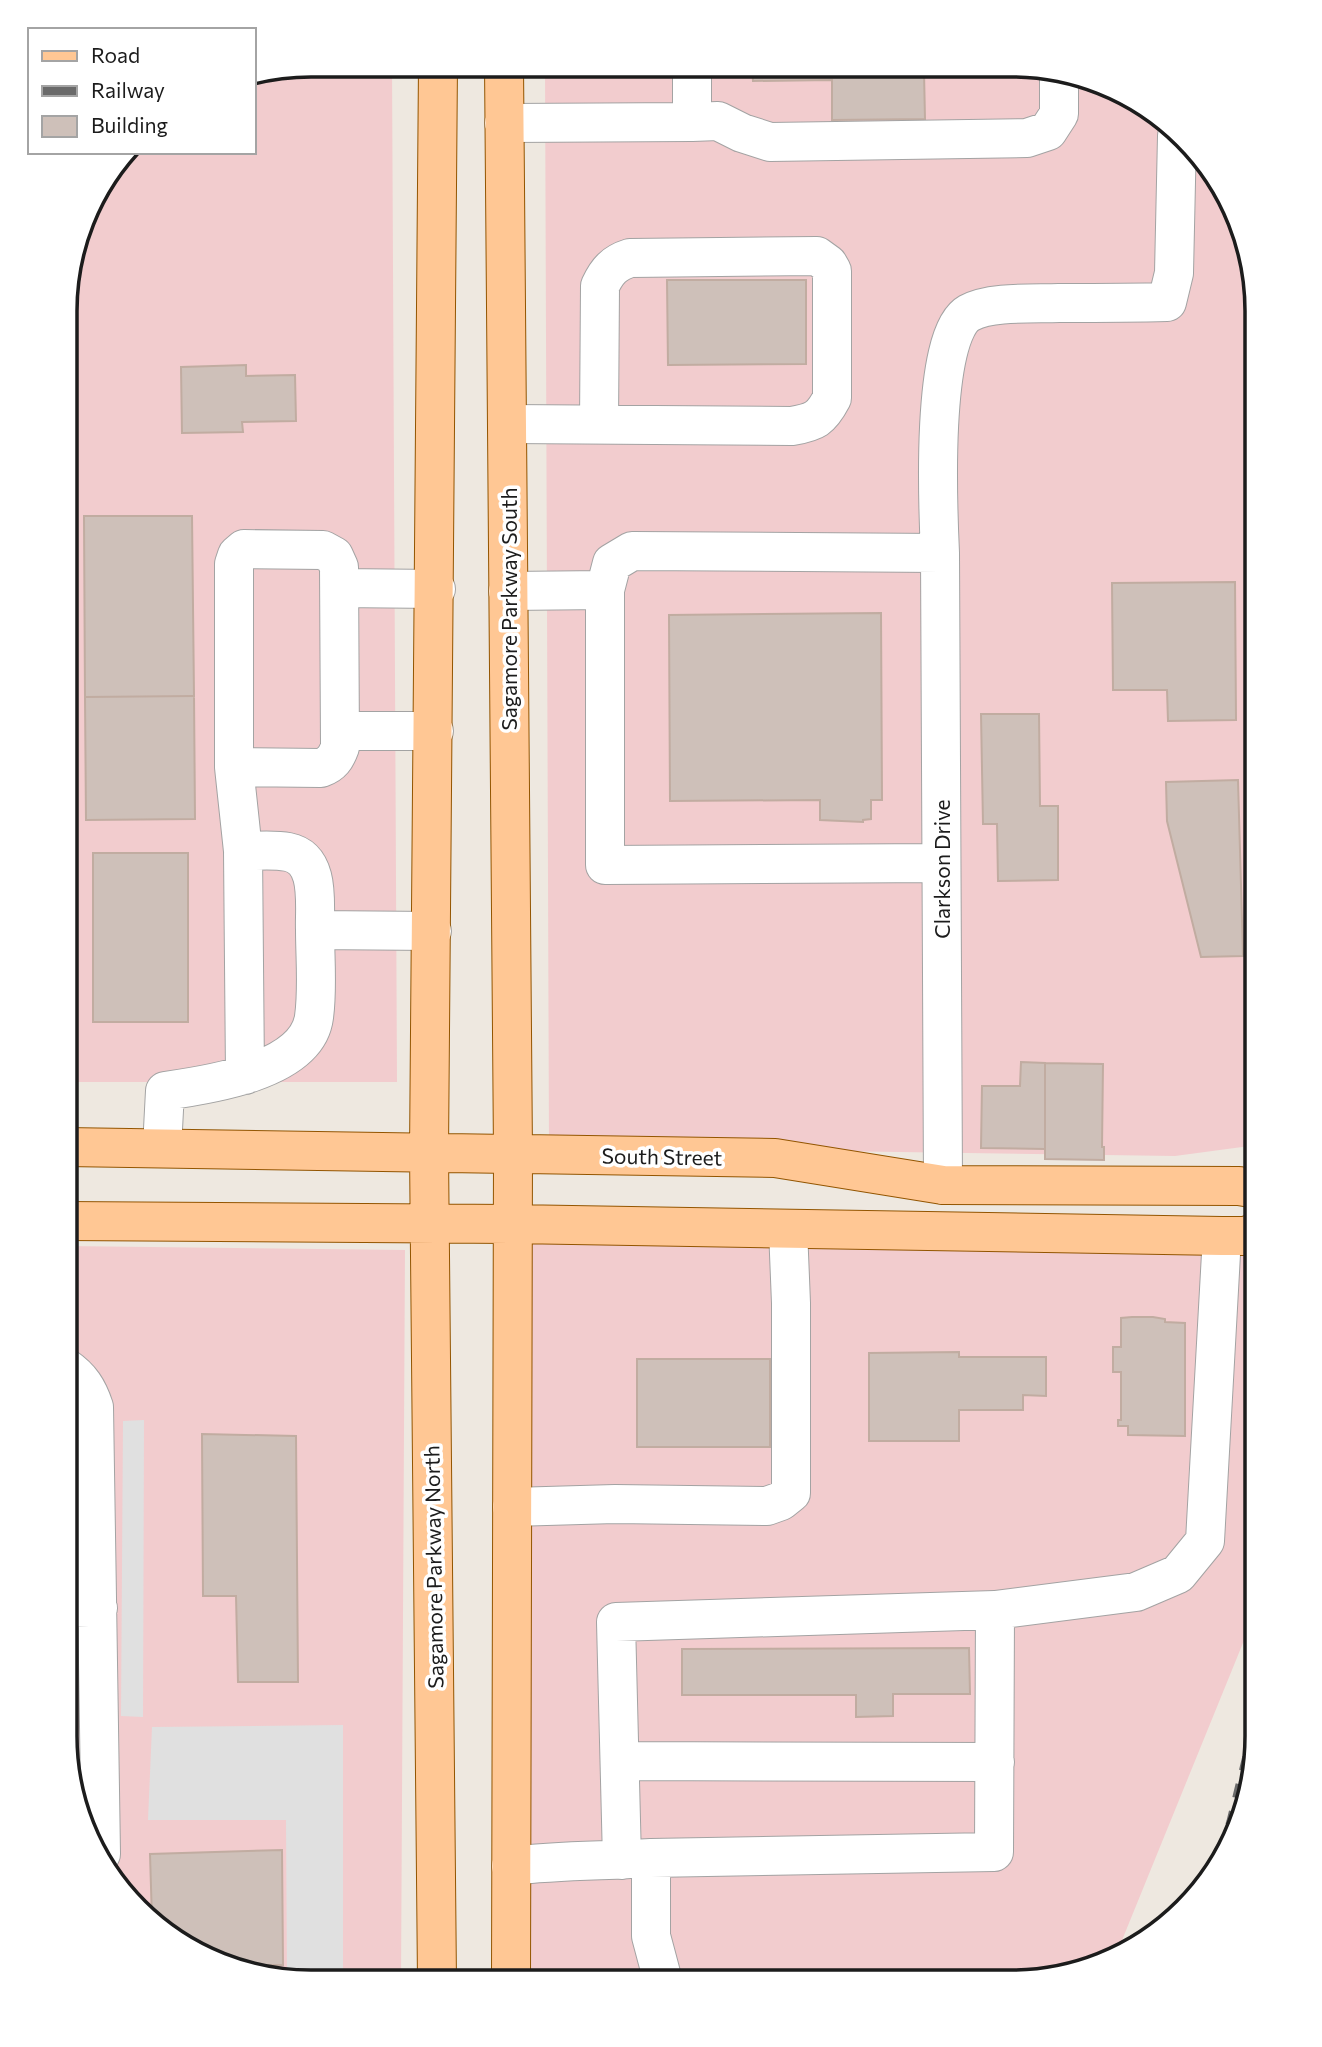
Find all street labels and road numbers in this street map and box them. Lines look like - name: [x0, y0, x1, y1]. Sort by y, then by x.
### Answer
- street label: Sagamore Parkway South: [496, 488, 521, 730]
- street label: Clarkson Drive: [929, 799, 954, 939]
- street label: South Street: [601, 1142, 723, 1170]
- street label: Sagamore Parkway North: [418, 1445, 448, 1689]

